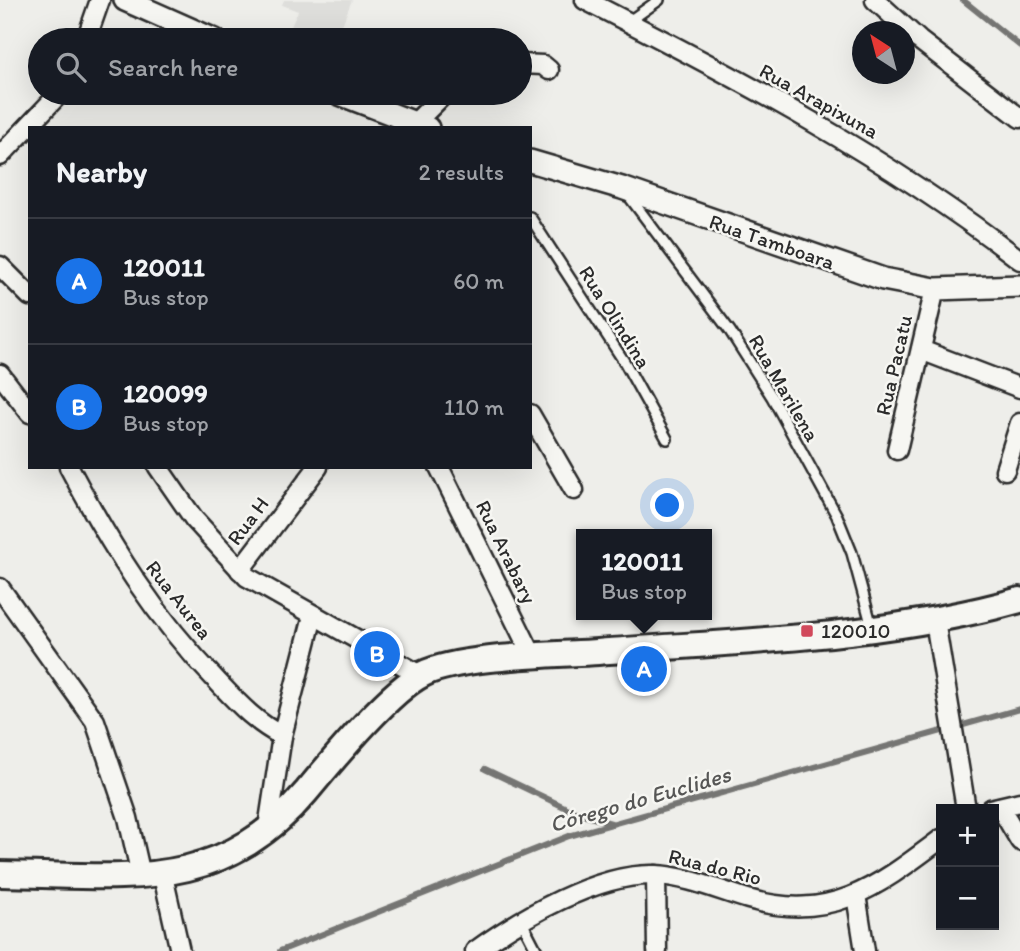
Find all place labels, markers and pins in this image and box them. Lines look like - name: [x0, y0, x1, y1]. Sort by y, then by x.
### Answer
- place label: 120010: [821, 618, 890, 643]
- marker: 120010: [799, 623, 815, 639]
- pin: B: [354, 628, 400, 680]
- pin: A: [621, 643, 667, 695]

